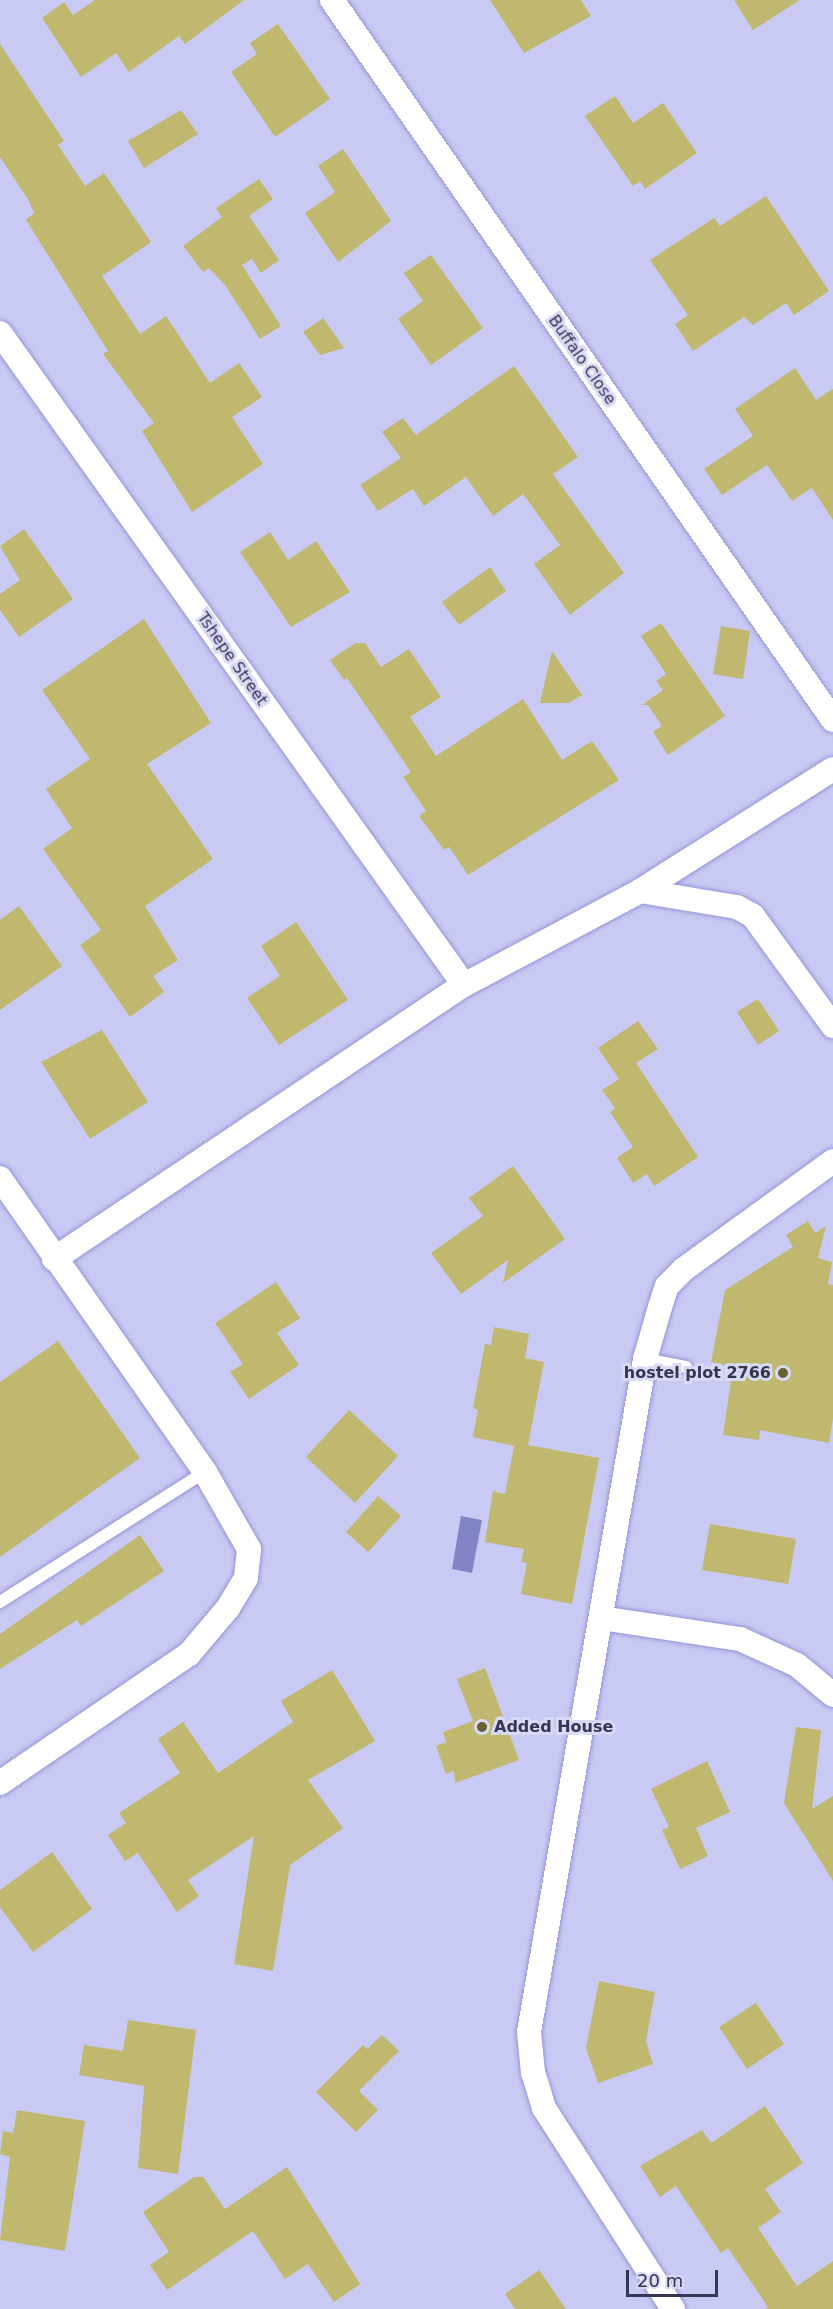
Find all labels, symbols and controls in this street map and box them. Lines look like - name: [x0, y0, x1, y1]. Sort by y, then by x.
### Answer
- street label: Buffalo Close: [544, 312, 620, 408]
- street label: Tshepe Street: [193, 609, 271, 709]
- place label: hostel plot 2766: [624, 1363, 771, 1383]
- marker: hostel plot 2766: [776, 1366, 790, 1380]
- place label: Added House: [494, 1717, 613, 1737]
- marker: Added House: [475, 1720, 489, 1734]
- scale bar: [629, 2258, 720, 2296]
- text: 20 m: [637, 2270, 683, 2291]

